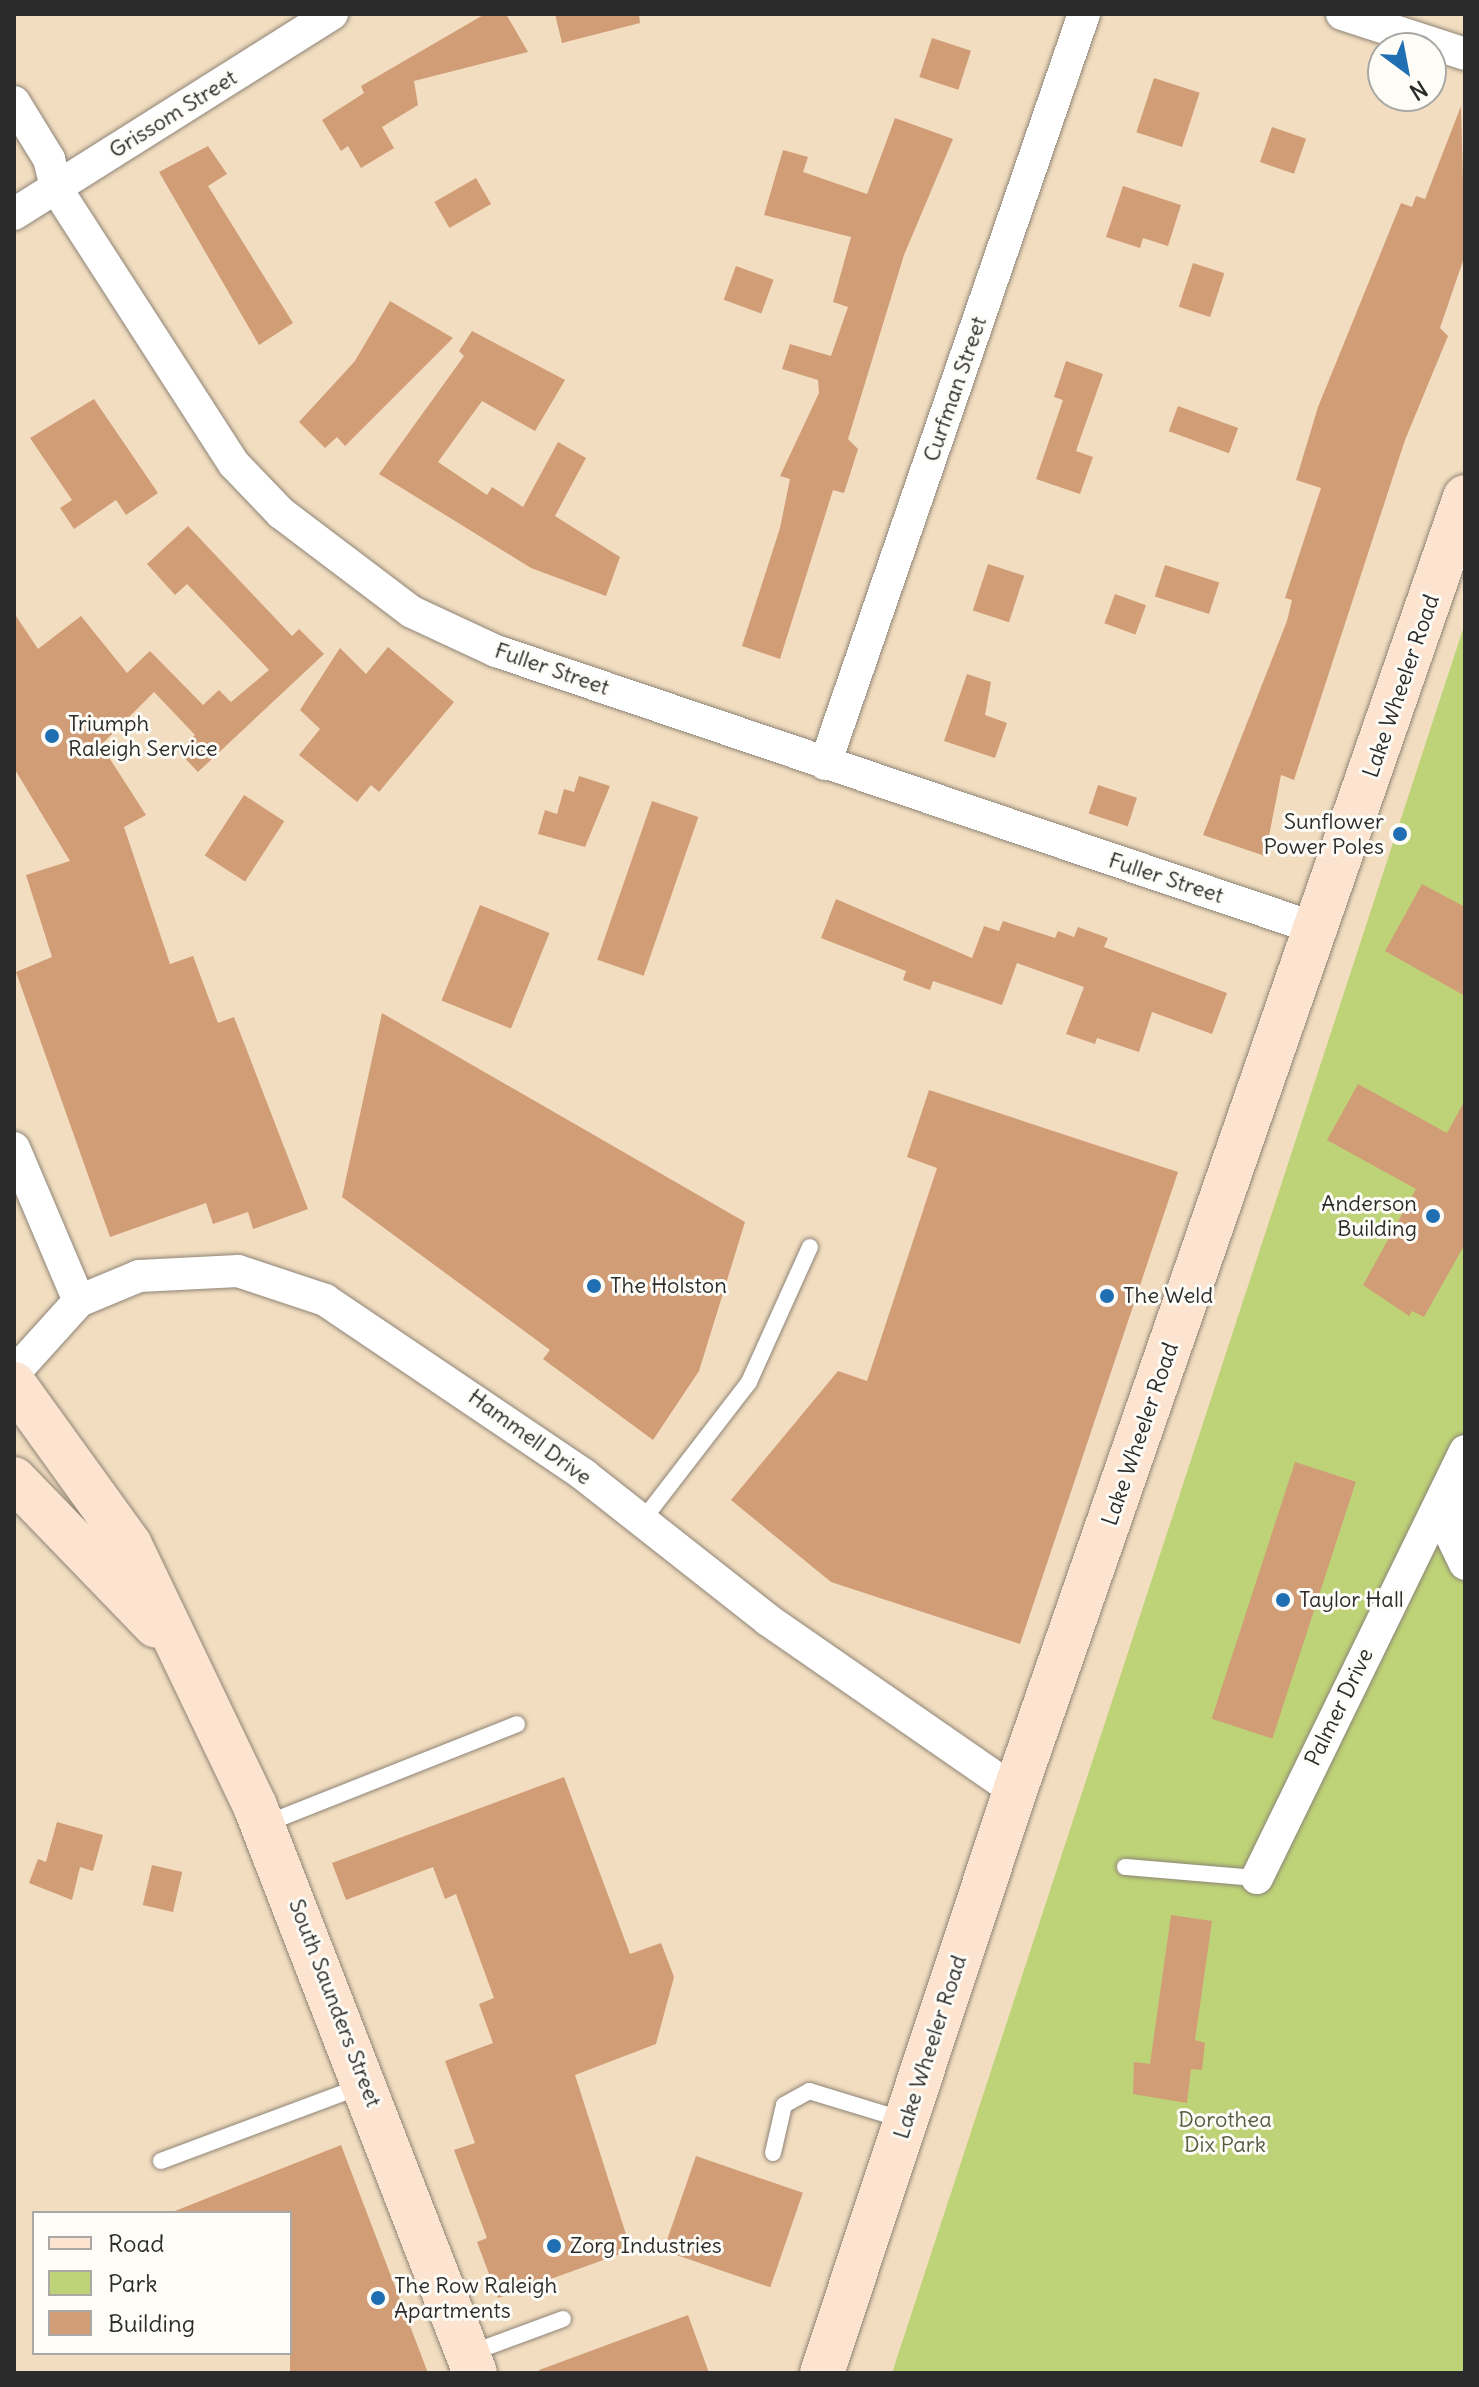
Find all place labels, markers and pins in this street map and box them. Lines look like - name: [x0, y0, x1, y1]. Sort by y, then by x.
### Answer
- place label: Triumph Raleigh Service: [68, 710, 218, 762]
- marker: Triumph Raleigh Service: [43, 727, 61, 745]
- place label: Sunflower Power Poles: [1264, 808, 1384, 860]
- marker: Sunflower Power Poles: [1391, 825, 1409, 843]
- place label: Anderson Building: [1321, 1190, 1417, 1242]
- marker: Anderson Building: [1424, 1207, 1442, 1225]
- place label: The Holston: [610, 1273, 727, 1299]
- marker: The Holston: [585, 1277, 603, 1295]
- place label: The Weld: [1123, 1283, 1213, 1309]
- marker: The Weld: [1098, 1287, 1116, 1305]
- place label: Taylor Hall: [1299, 1587, 1404, 1613]
- marker: Taylor Hall: [1274, 1591, 1292, 1609]
- place label: Zorg Industries: [570, 2233, 722, 2259]
- marker: Zorg Industries: [545, 2237, 563, 2255]
- place label: The Row Raleigh Apartments: [394, 2272, 557, 2324]
- marker: The Row Raleigh Apartments: [369, 2289, 387, 2307]

